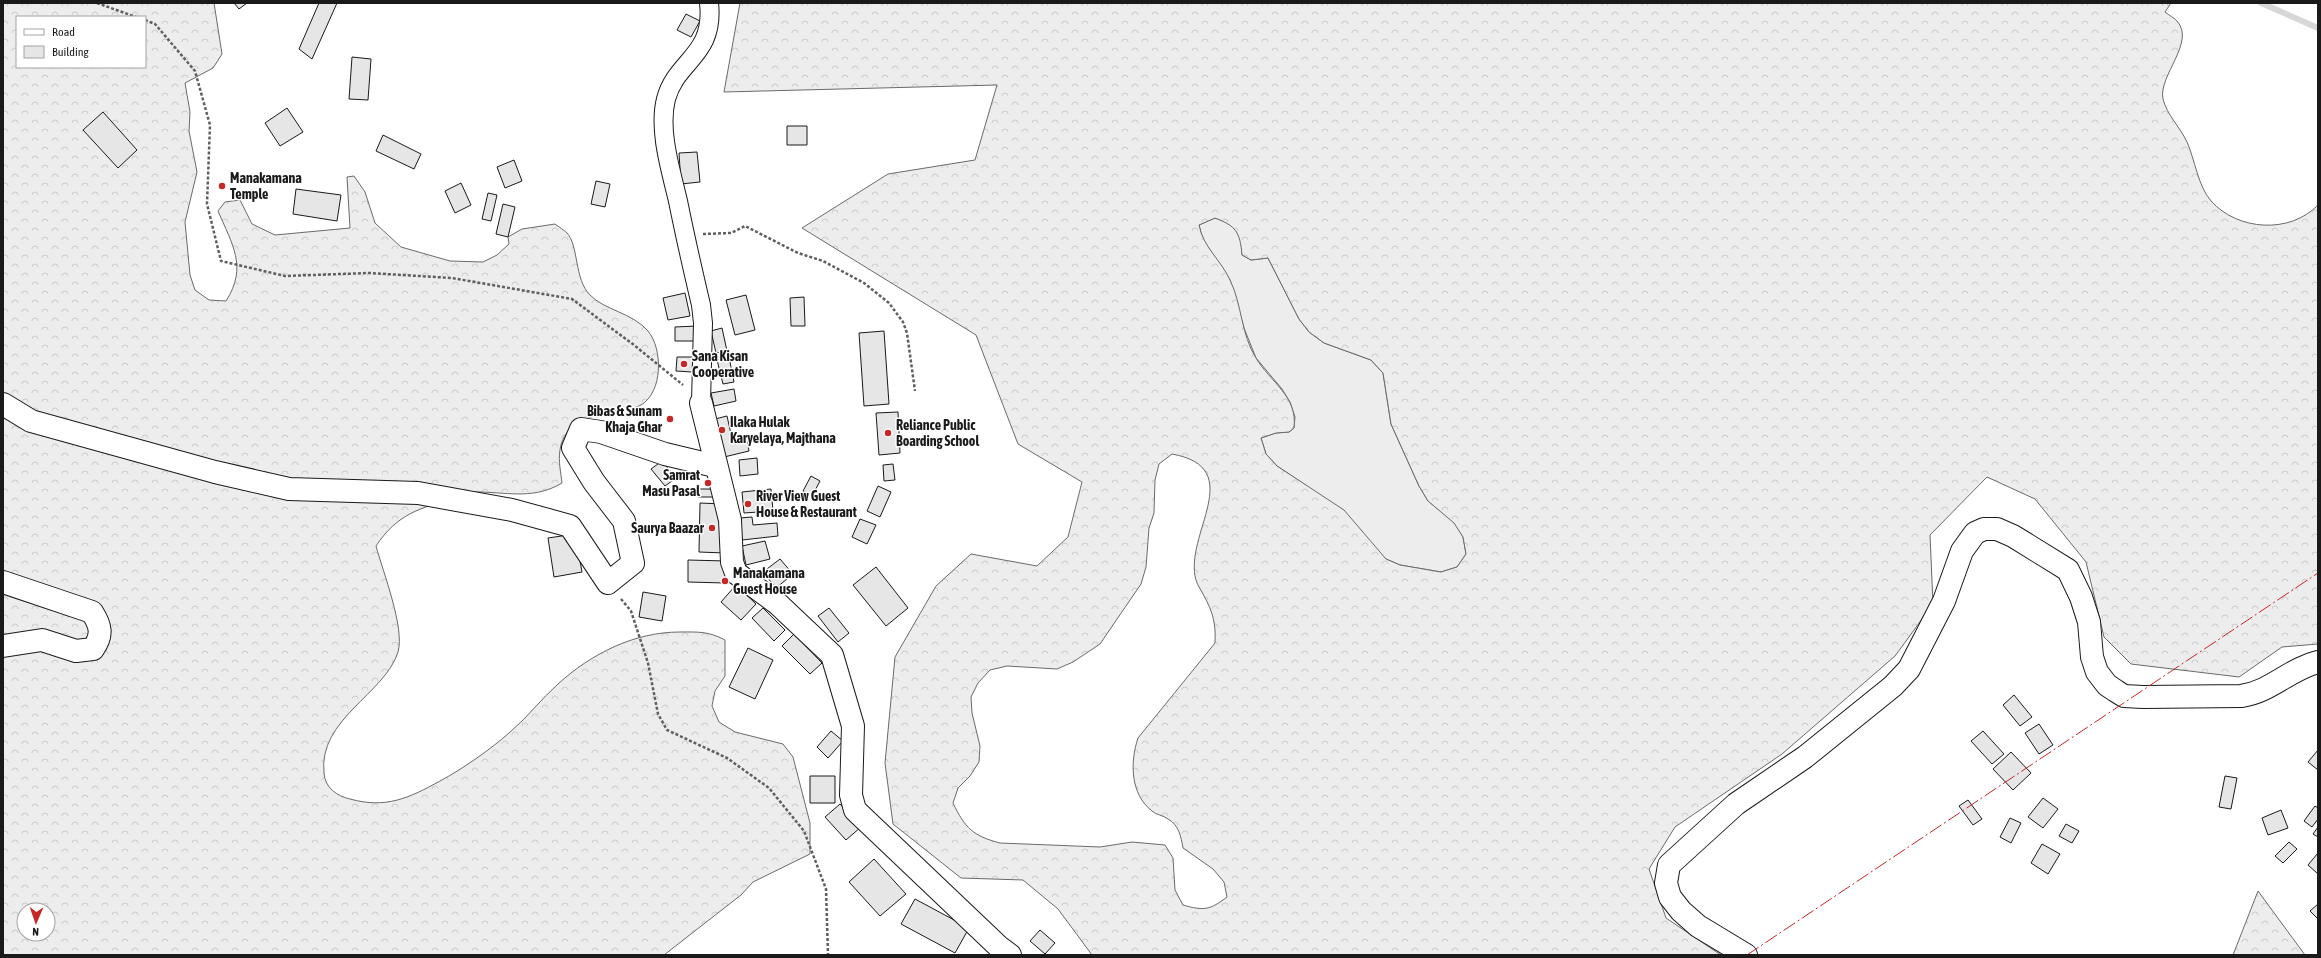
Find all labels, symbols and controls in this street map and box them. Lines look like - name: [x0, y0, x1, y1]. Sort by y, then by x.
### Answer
- legend: [16, 16, 146, 68]
- text: Road: [52, 25, 75, 39]
- text: Building: [52, 45, 90, 59]
- place label: Manakamana Temple: [230, 170, 302, 202]
- marker: Manakamana Temple: [217, 181, 227, 191]
- place label: Sana Kisan Cooperative: [692, 348, 754, 380]
- marker: Sana Kisan Cooperative: [679, 359, 689, 369]
- place label: Bibas & Sunam Khaja Ghar: [587, 403, 663, 435]
- marker: Bibas & Sunam Khaja Ghar: [665, 414, 675, 424]
- place label: Ilaka Hulak Karyelaya, Majthana: [730, 414, 836, 446]
- place label: Reliance Public Boarding School: [896, 417, 979, 449]
- marker: Ilaka Hulak Karyelaya, Majthana: [717, 425, 727, 435]
- marker: Reliance Public Boarding School: [883, 428, 893, 438]
- place label: Samrat Masu Pasal: [642, 467, 700, 499]
- marker: Samrat Masu Pasal: [703, 478, 713, 488]
- place label: River View Guest House & Restaurant: [756, 488, 857, 520]
- marker: River View Guest House & Restaurant: [743, 499, 753, 509]
- place label: Saurya Baazar: [631, 520, 705, 536]
- marker: Saurya Baazar: [707, 523, 717, 533]
- place label: Manakamana Guest House: [733, 565, 805, 597]
- marker: Manakamana Guest House: [720, 576, 730, 586]
- north arrow: [16, 902, 56, 942]
- text: N: [32, 926, 39, 938]

